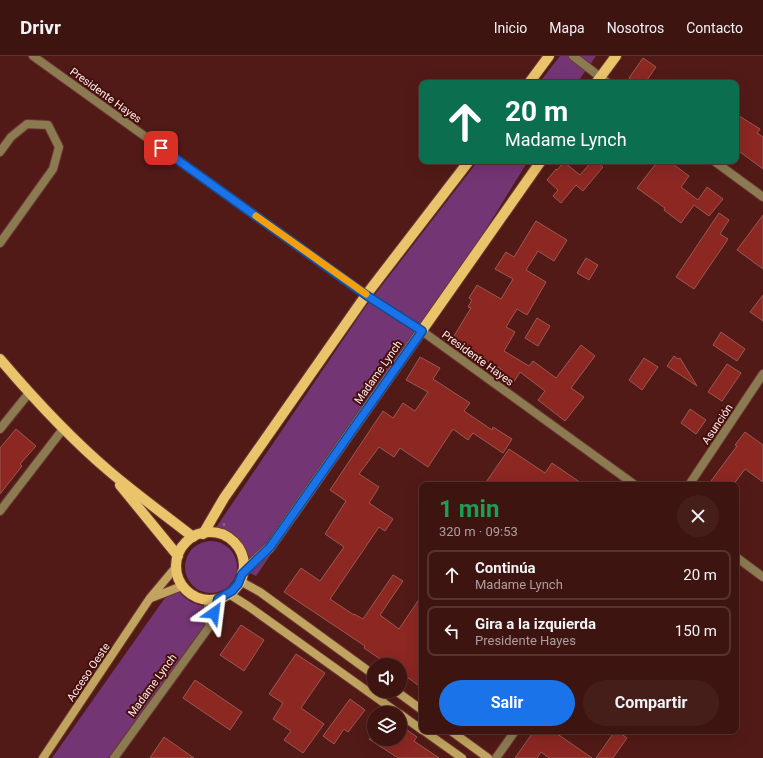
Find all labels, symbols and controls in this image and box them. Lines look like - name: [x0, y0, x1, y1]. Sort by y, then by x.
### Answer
- text: Drivr: [20, 16, 61, 39]
- text: Inicio: [494, 20, 527, 36]
- text: Mapa: [549, 20, 585, 36]
- text: Nosotros: [607, 20, 664, 36]
- text: Contacto: [686, 20, 743, 36]
- street label: Presidente Hayes: [67, 65, 144, 126]
- text: 20 m: [505, 95, 568, 128]
- icon: ahead: [439, 96, 491, 148]
- text: Madame Lynch: [505, 129, 627, 150]
- pin: [144, 131, 178, 165]
- icon: arrive: [150, 137, 172, 159]
- street label: Presidente Hayes: [439, 328, 516, 389]
- street label: Madame Lynch: [352, 338, 405, 406]
- street label: Asunción: [699, 402, 736, 447]
- text: 1 min: [439, 495, 499, 523]
- button: close: [677, 495, 719, 537]
- text: 320 m · 09:53: [439, 524, 518, 539]
- text: Continúa: [475, 559, 536, 577]
- icon: ahead: [441, 564, 463, 586]
- text: 20 m: [683, 566, 717, 584]
- text: Madame Lynch: [475, 577, 563, 592]
- position arrow: [193, 592, 235, 634]
- text: Gira a la izquierda: [475, 615, 596, 633]
- icon: left: [441, 620, 463, 642]
- text: 150 m: [675, 622, 717, 640]
- text: Presidente Hayes: [475, 633, 576, 648]
- street label: Acceso Oeste: [64, 640, 113, 704]
- street label: Madame Lynch: [125, 651, 179, 719]
- map controls: [367, 658, 407, 746]
- button: sound: [367, 658, 407, 698]
- button: Salir: [439, 680, 575, 726]
- button: Compartir: [583, 680, 719, 726]
- button: layers: [367, 706, 407, 746]

